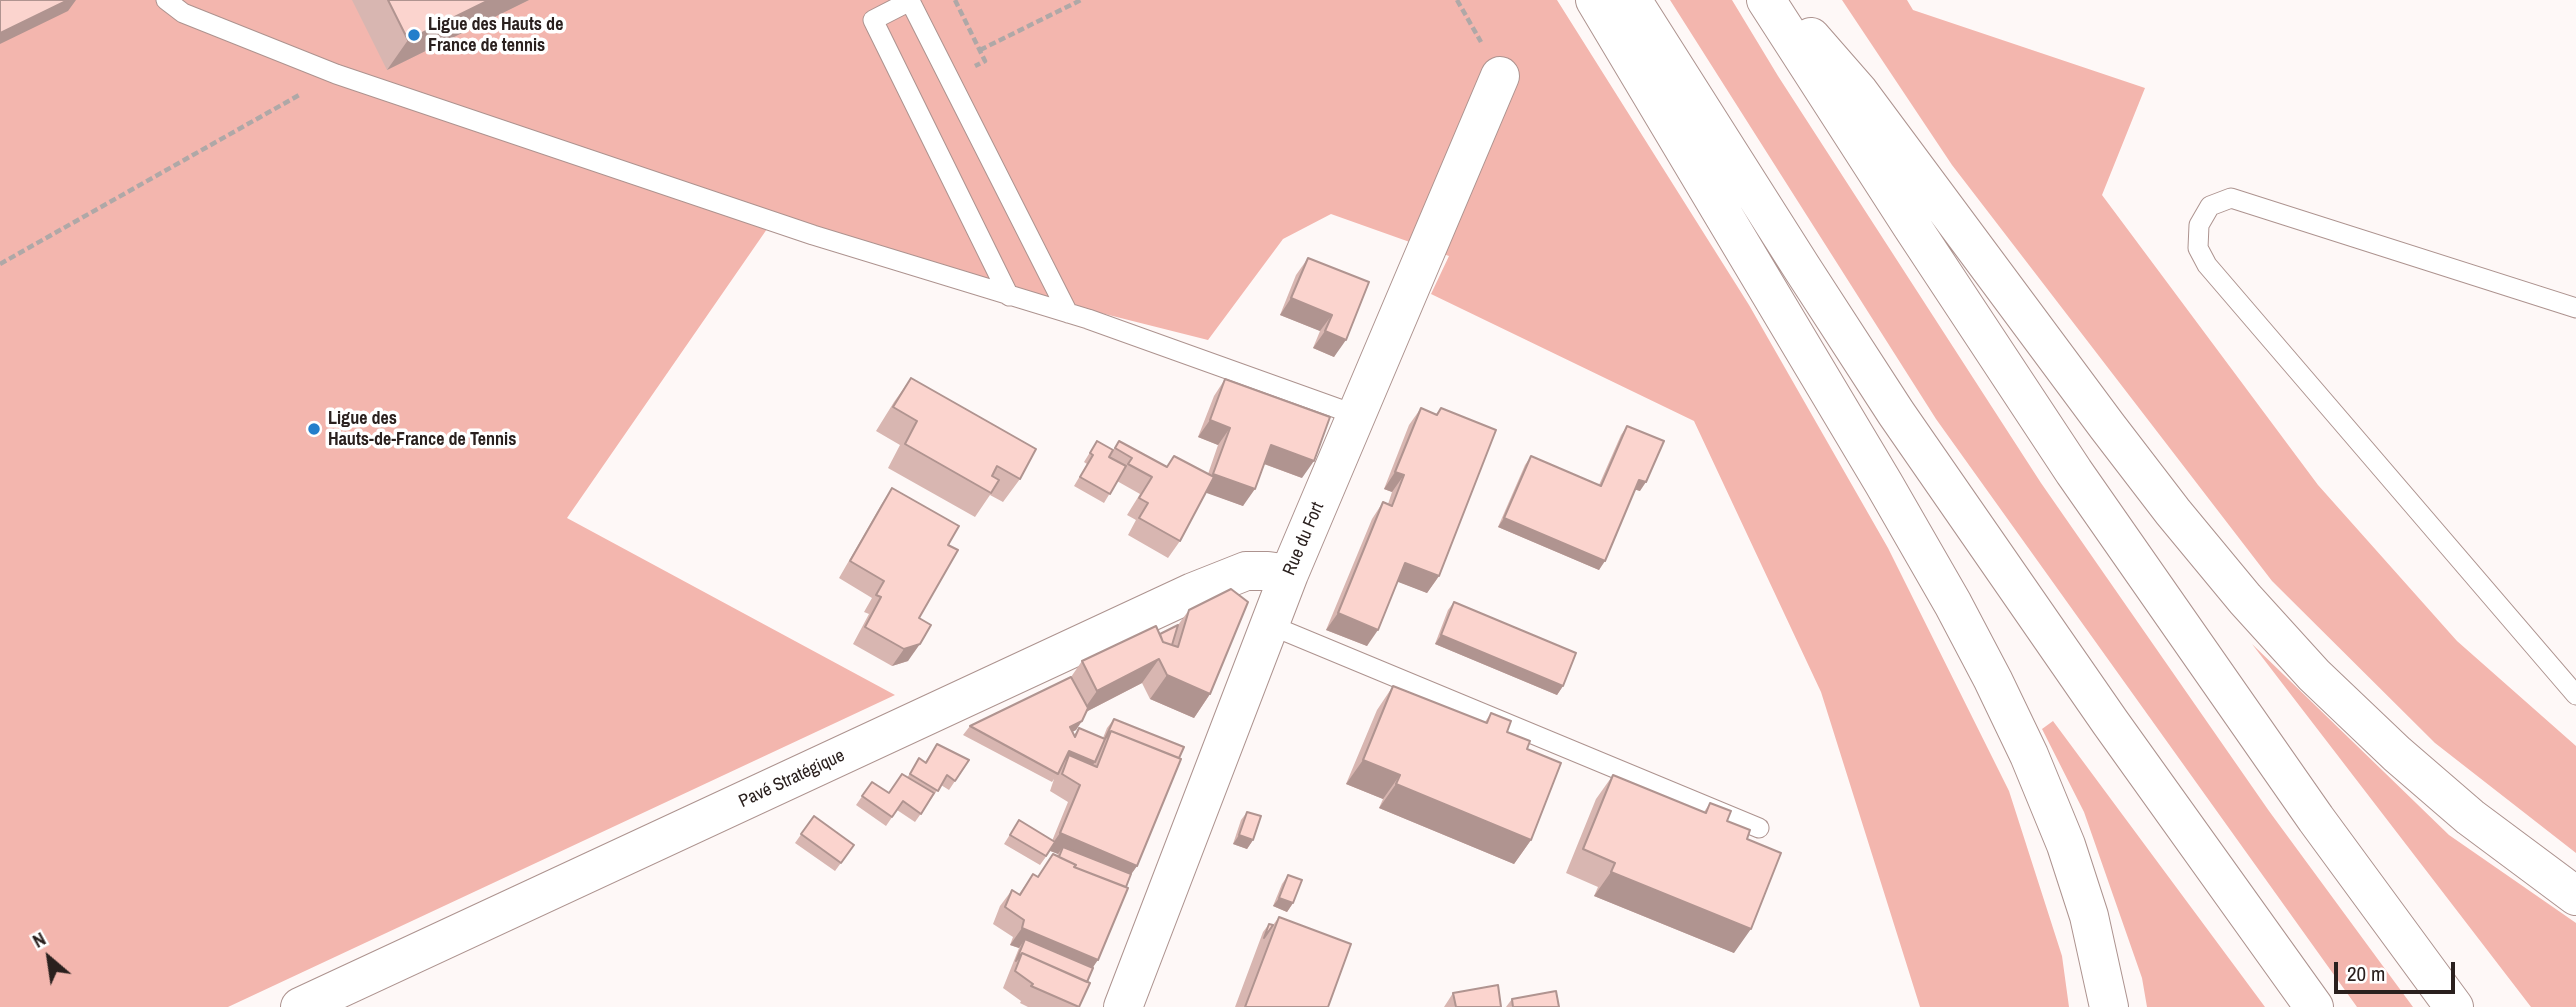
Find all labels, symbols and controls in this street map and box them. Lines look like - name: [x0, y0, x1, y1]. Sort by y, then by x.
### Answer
- place label: Ligue des Hauts de France de tennis: [428, 14, 563, 56]
- marker: Ligue des Hauts de France de tennis: [406, 27, 422, 43]
- place label: Ligue des Hauts-de-France de Tennis: [328, 408, 516, 450]
- marker: Ligue des Hauts-de-France de Tennis: [306, 421, 322, 437]
- street label: Rue du Fort: [1279, 499, 1329, 579]
- street label: Pavé Stratégique: [736, 745, 848, 813]
- north arrow: [14, 923, 84, 993]
- text: N: [28, 926, 50, 954]
- scale bar: [2338, 948, 2459, 992]
- text: 20 m: [2347, 959, 2385, 988]

